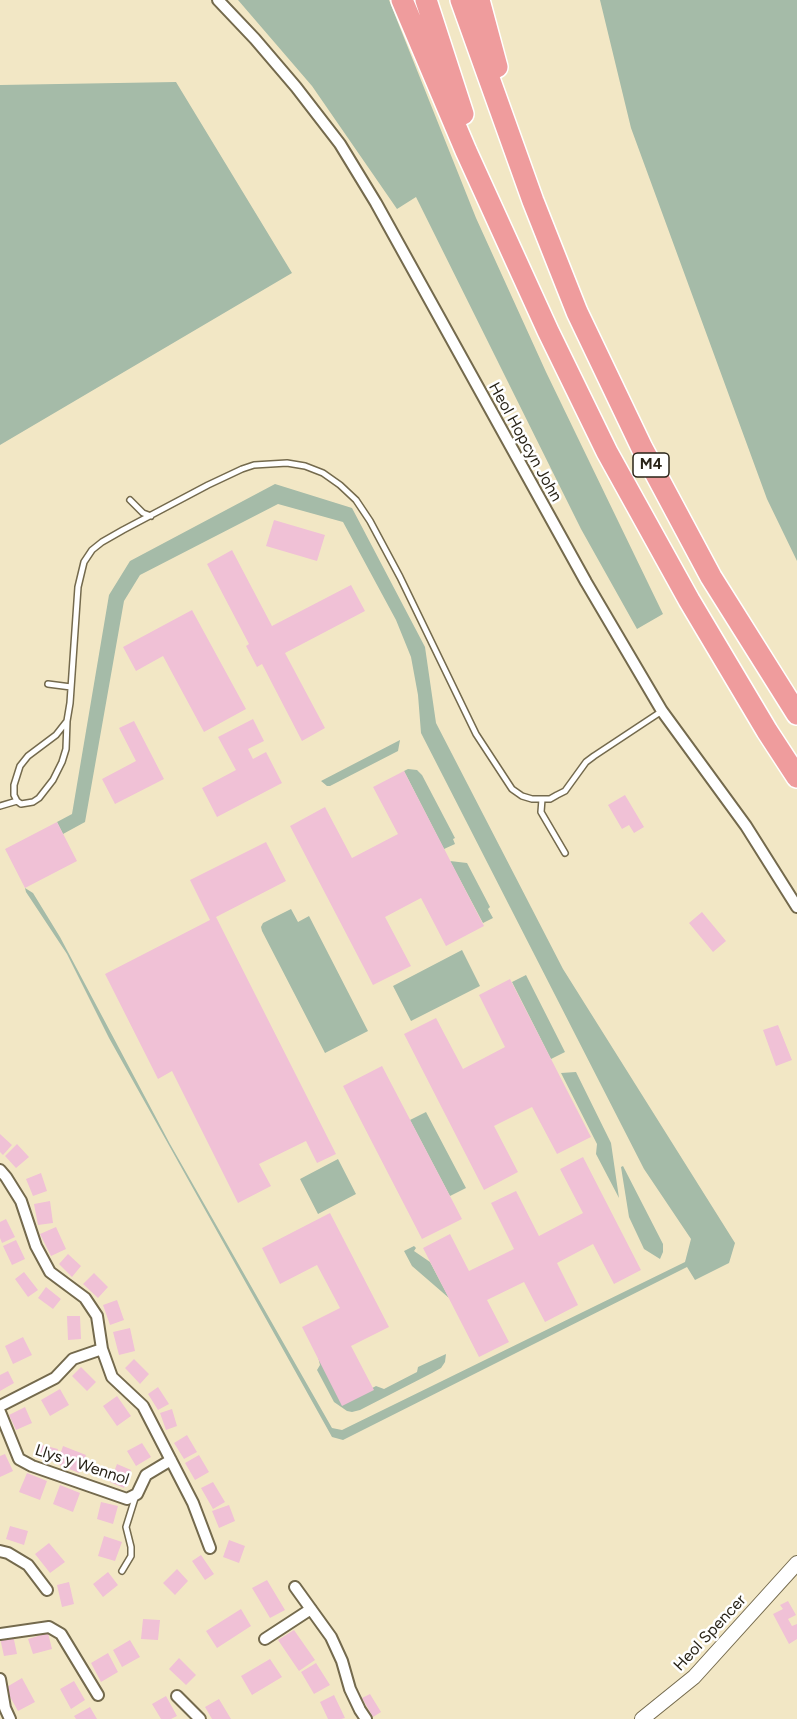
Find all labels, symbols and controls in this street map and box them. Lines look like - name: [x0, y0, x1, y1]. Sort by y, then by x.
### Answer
- street label: Heol Hopcyn John: [484, 379, 566, 505]
- road number: M4: [633, 453, 669, 477]
- street label: Llys y Wennol: [32, 1441, 132, 1489]
- street label: Heol Spencer: [670, 1591, 750, 1675]

